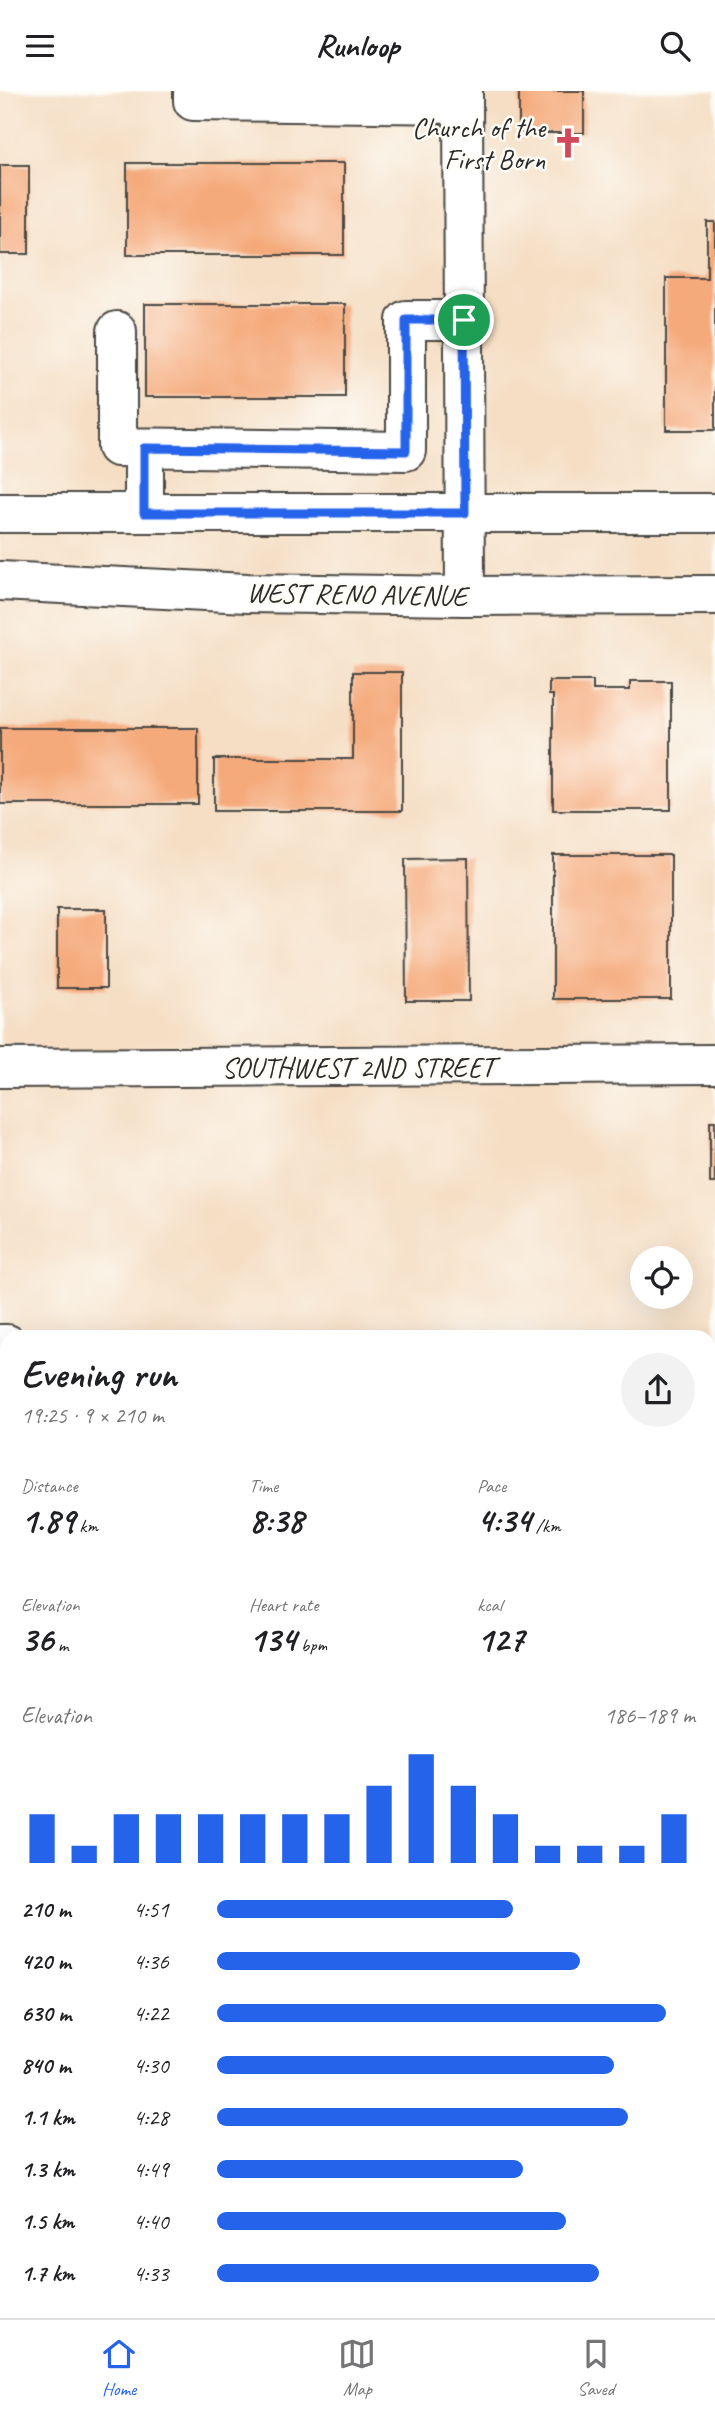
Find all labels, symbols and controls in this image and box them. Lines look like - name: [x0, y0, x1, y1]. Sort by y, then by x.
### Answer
- text: Runloop: [316, 25, 399, 66]
- icon: menu: [21, 27, 59, 65]
- icon: search: [656, 27, 694, 65]
- place label: Church of the First Born: [412, 110, 547, 177]
- church icon: Church of the First Born: [551, 126, 585, 160]
- pin: [434, 290, 494, 350]
- icon: arrive: [445, 301, 483, 339]
- street label: WEST RENO AVENUE: [247, 575, 471, 613]
- street label: SOUTHWEST 2ND STREET: [222, 1050, 501, 1085]
- map controls: [630, 1246, 693, 1309]
- button: locate: [630, 1246, 693, 1309]
- text: Evening run: [21, 1351, 177, 1398]
- button: share: [621, 1353, 695, 1427]
- text: 19:25 · 9 × 210 m: [21, 1401, 164, 1430]
- text: Distance: [21, 1474, 78, 1498]
- text: Time: [249, 1474, 278, 1498]
- text: Pace: [477, 1474, 506, 1498]
- text: 1.89: [21, 1498, 75, 1543]
- text: 8:38: [249, 1498, 303, 1543]
- text: 4:34: [477, 1498, 531, 1543]
- text: km: [75, 1514, 98, 1538]
- text: /km: [531, 1514, 561, 1538]
- text: Elevation: [21, 1593, 79, 1617]
- text: Heart rate: [249, 1593, 318, 1617]
- text: kcal: [477, 1593, 502, 1617]
- text: 36: [21, 1617, 53, 1662]
- text: 134: [249, 1617, 296, 1662]
- text: 127: [477, 1617, 524, 1662]
- text: m: [53, 1633, 69, 1657]
- text: bpm: [296, 1633, 327, 1657]
- text: Elevation: [21, 1701, 92, 1730]
- text: 186–189 m: [604, 1701, 695, 1730]
- text: 210 m: [21, 1895, 71, 1924]
- text: 4:51: [133, 1895, 169, 1924]
- text: 420 m: [21, 1947, 71, 1976]
- text: 4:36: [133, 1947, 169, 1976]
- text: 630 m: [21, 1999, 71, 2028]
- text: 4:22: [133, 1999, 169, 2028]
- text: 840 m: [21, 2051, 71, 2080]
- text: 4:30: [133, 2051, 169, 2080]
- text: 1.1 km: [21, 2103, 75, 2132]
- text: 4:28: [133, 2103, 169, 2132]
- text: 1.3 km: [21, 2155, 75, 2184]
- text: 4:49: [133, 2155, 169, 2184]
- text: 1.5 km: [21, 2207, 74, 2236]
- text: 4:40: [133, 2207, 169, 2236]
- text: 1.7 km: [21, 2259, 74, 2288]
- text: 4:33: [133, 2259, 169, 2288]
- tab: Home: [100, 2335, 138, 2401]
- tab: Map: [338, 2335, 376, 2401]
- tab: Saved: [577, 2335, 615, 2401]

